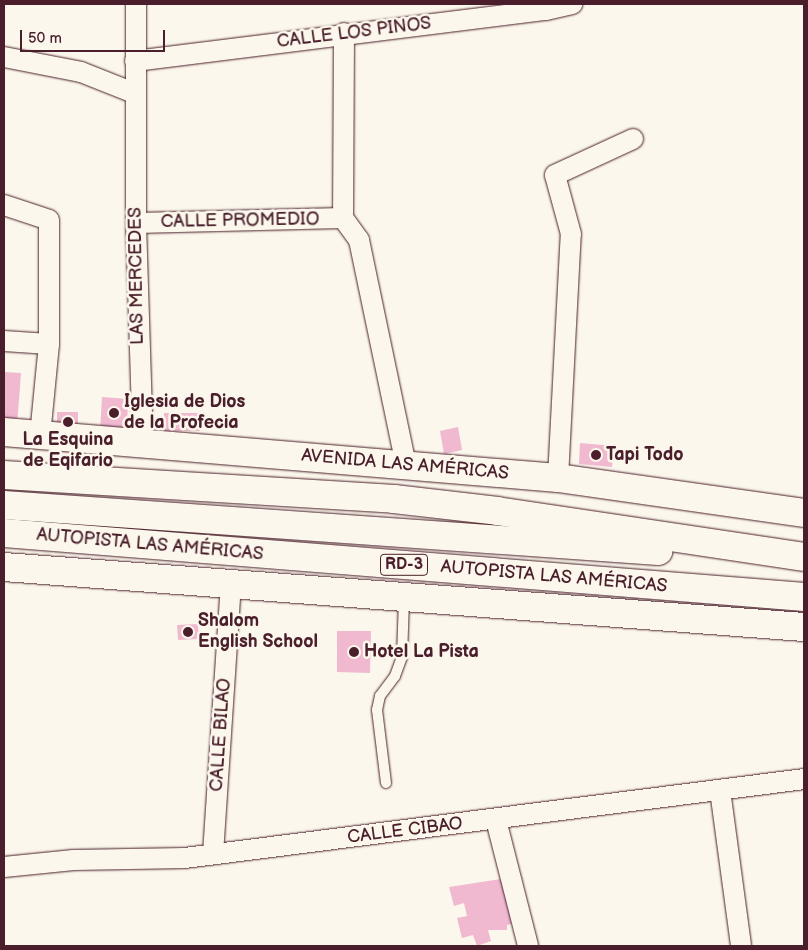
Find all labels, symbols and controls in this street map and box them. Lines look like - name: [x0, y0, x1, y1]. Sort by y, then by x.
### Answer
- street label: CALLE LOS PINOS: [276, 13, 432, 53]
- scale bar: [22, 20, 168, 52]
- text: 50 m: [28, 29, 62, 48]
- street label: LAS MERCEDES: [125, 207, 149, 345]
- street label: CALLE PROMEDIO: [160, 209, 320, 233]
- place label: Iglesia de Dios de la Profecia: [124, 392, 245, 434]
- marker: Iglesia de Dios de la Profecia: [108, 407, 120, 419]
- marker: La Esquina de Eqifario: [62, 416, 74, 428]
- place label: La Esquina de Eqifario: [22, 430, 114, 472]
- place label: Tapi Todo: [606, 444, 683, 466]
- street label: AVENIDA LAS AMÉRICAS: [300, 445, 510, 485]
- marker: Tapi Todo: [590, 449, 602, 461]
- street label: AUTOPISTA LAS AMÉRICAS: [36, 524, 264, 566]
- road number: RD-3: [379, 552, 429, 578]
- street label: AUTOPISTA LAS AMÉRICAS: [440, 556, 668, 598]
- place label: Shalom English School: [198, 611, 318, 654]
- marker: Shalom English School: [182, 626, 194, 638]
- place label: Hotel La Pista: [364, 641, 479, 663]
- marker: Hotel La Pista: [348, 646, 360, 658]
- street label: CALLE BILAO: [206, 678, 236, 792]
- street label: CALLE CIBAO: [346, 813, 464, 849]

